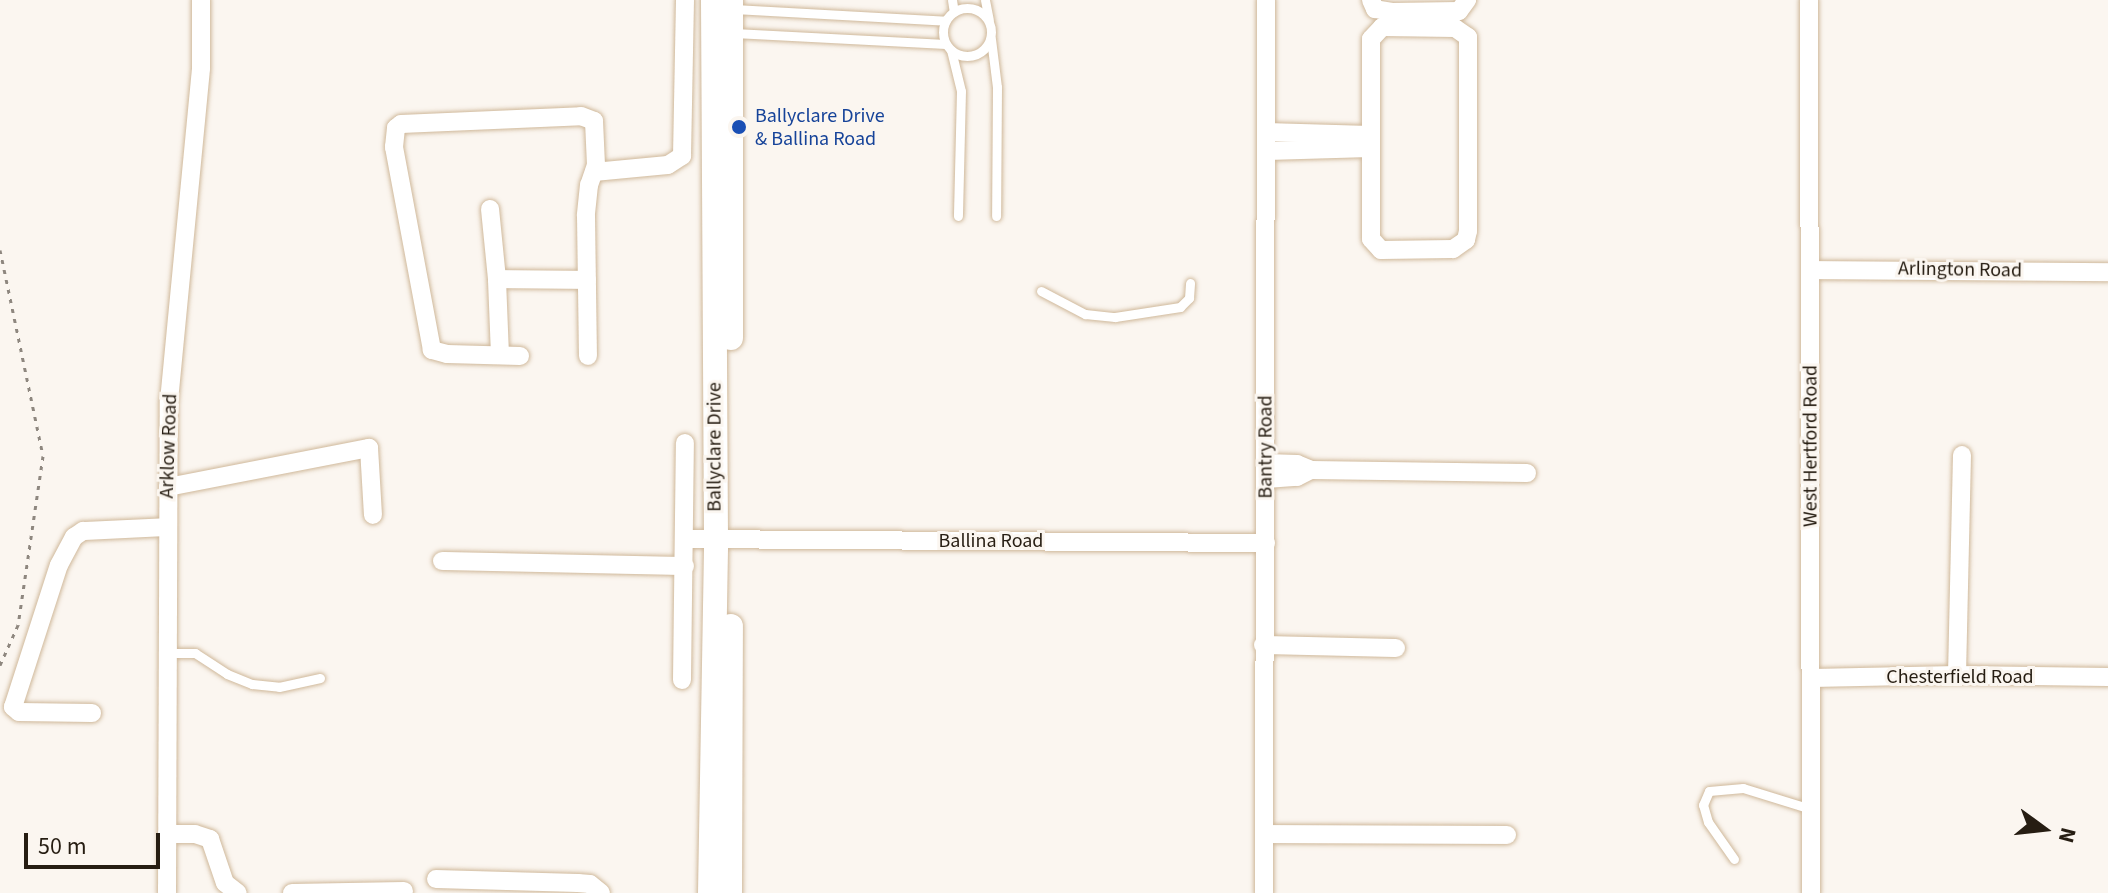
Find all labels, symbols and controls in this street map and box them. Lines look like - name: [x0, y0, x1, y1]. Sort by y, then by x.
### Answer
- place label: Ballyclare Drive & Ballina Road: [755, 104, 885, 151]
- marker: Ballyclare Drive & Ballina Road: [730, 118, 748, 136]
- street label: Arlington Road: [1898, 257, 2022, 283]
- street label: West Hertford Road: [1799, 365, 1823, 527]
- street label: Ballyclare Drive: [703, 382, 727, 512]
- street label: Arklow Road: [155, 393, 183, 499]
- street label: Bantry Road: [1254, 395, 1278, 499]
- street label: Ballina Road: [939, 529, 1043, 553]
- street label: Chesterfield Road: [1886, 665, 2034, 689]
- north arrow: [2004, 789, 2084, 869]
- scale bar: [28, 817, 164, 867]
- text: N: [2050, 824, 2085, 846]
- text: 50 m: [38, 829, 87, 864]

